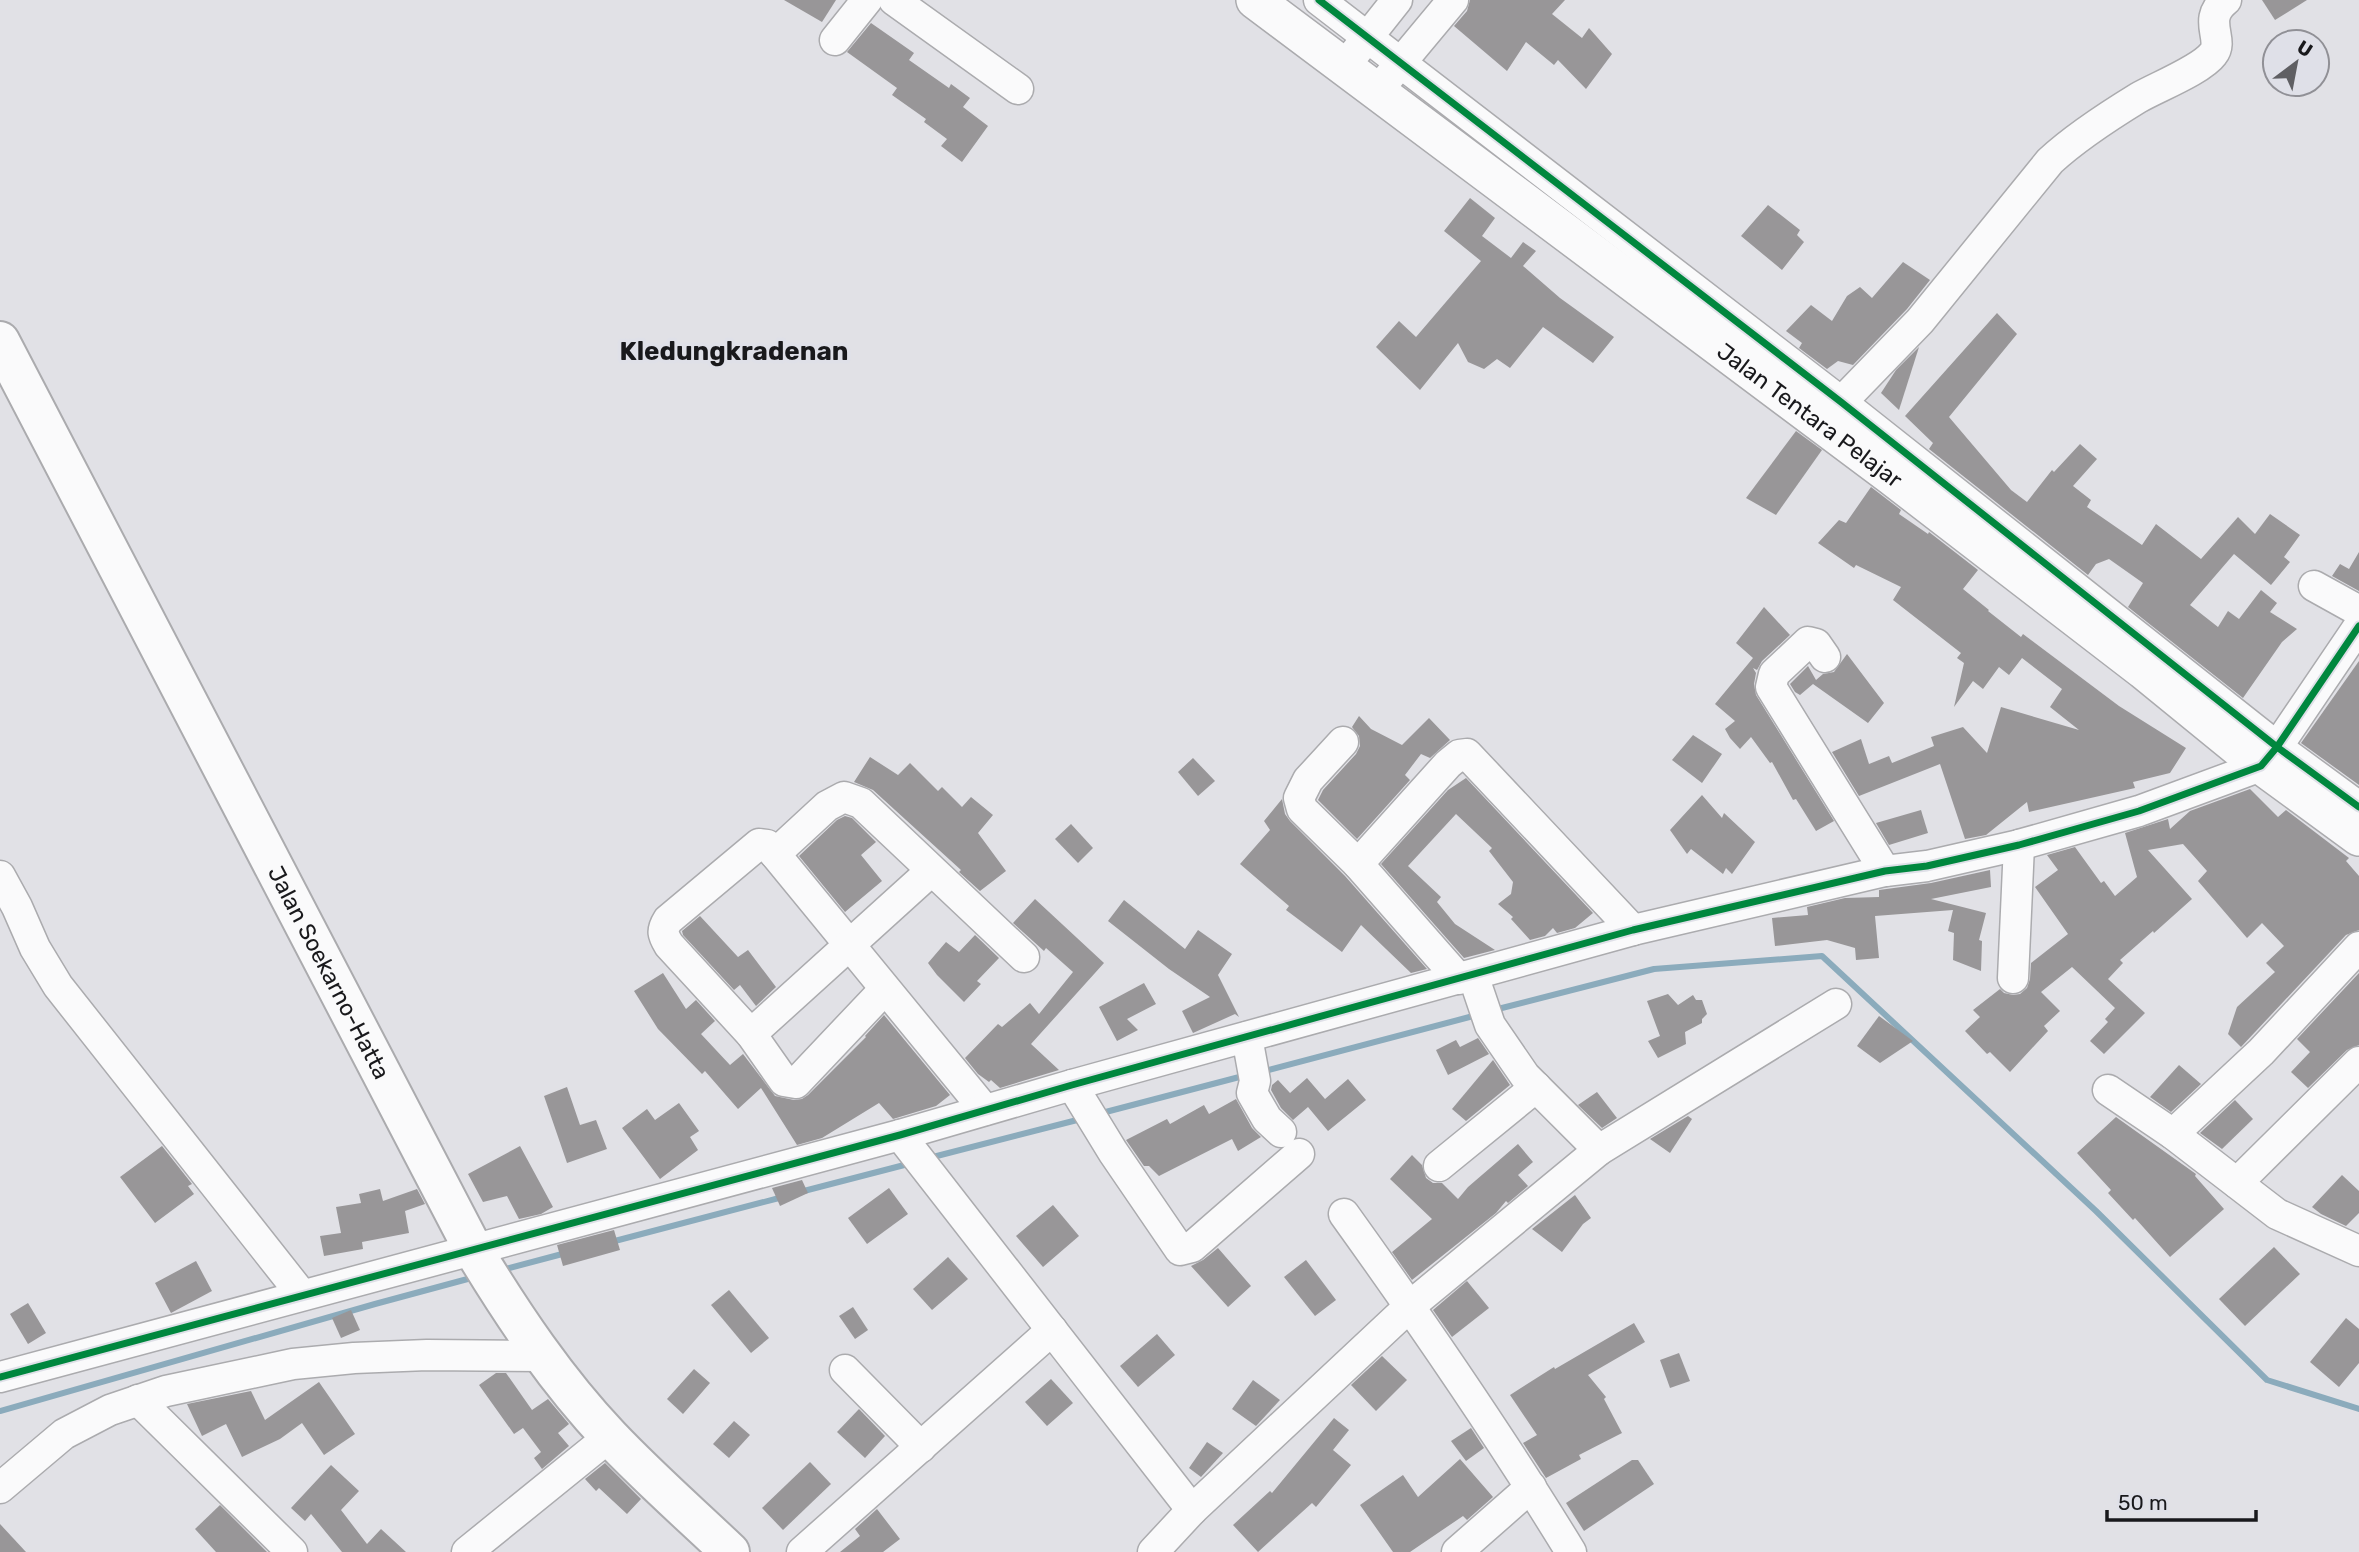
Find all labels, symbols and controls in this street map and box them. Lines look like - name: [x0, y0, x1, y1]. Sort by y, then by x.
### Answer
- north arrow: [2261, 28, 2331, 98]
- text: U: [2293, 36, 2317, 62]
- district label: Kledungkradenan: [619, 336, 849, 367]
- street label: Jalan Tentara Pelajar: [1712, 337, 1908, 494]
- street label: Jalan Soekarno-Hatta: [262, 861, 396, 1084]
- scale bar: [2107, 1478, 2256, 1522]
- text: 50 m: [2118, 1490, 2168, 1515]

